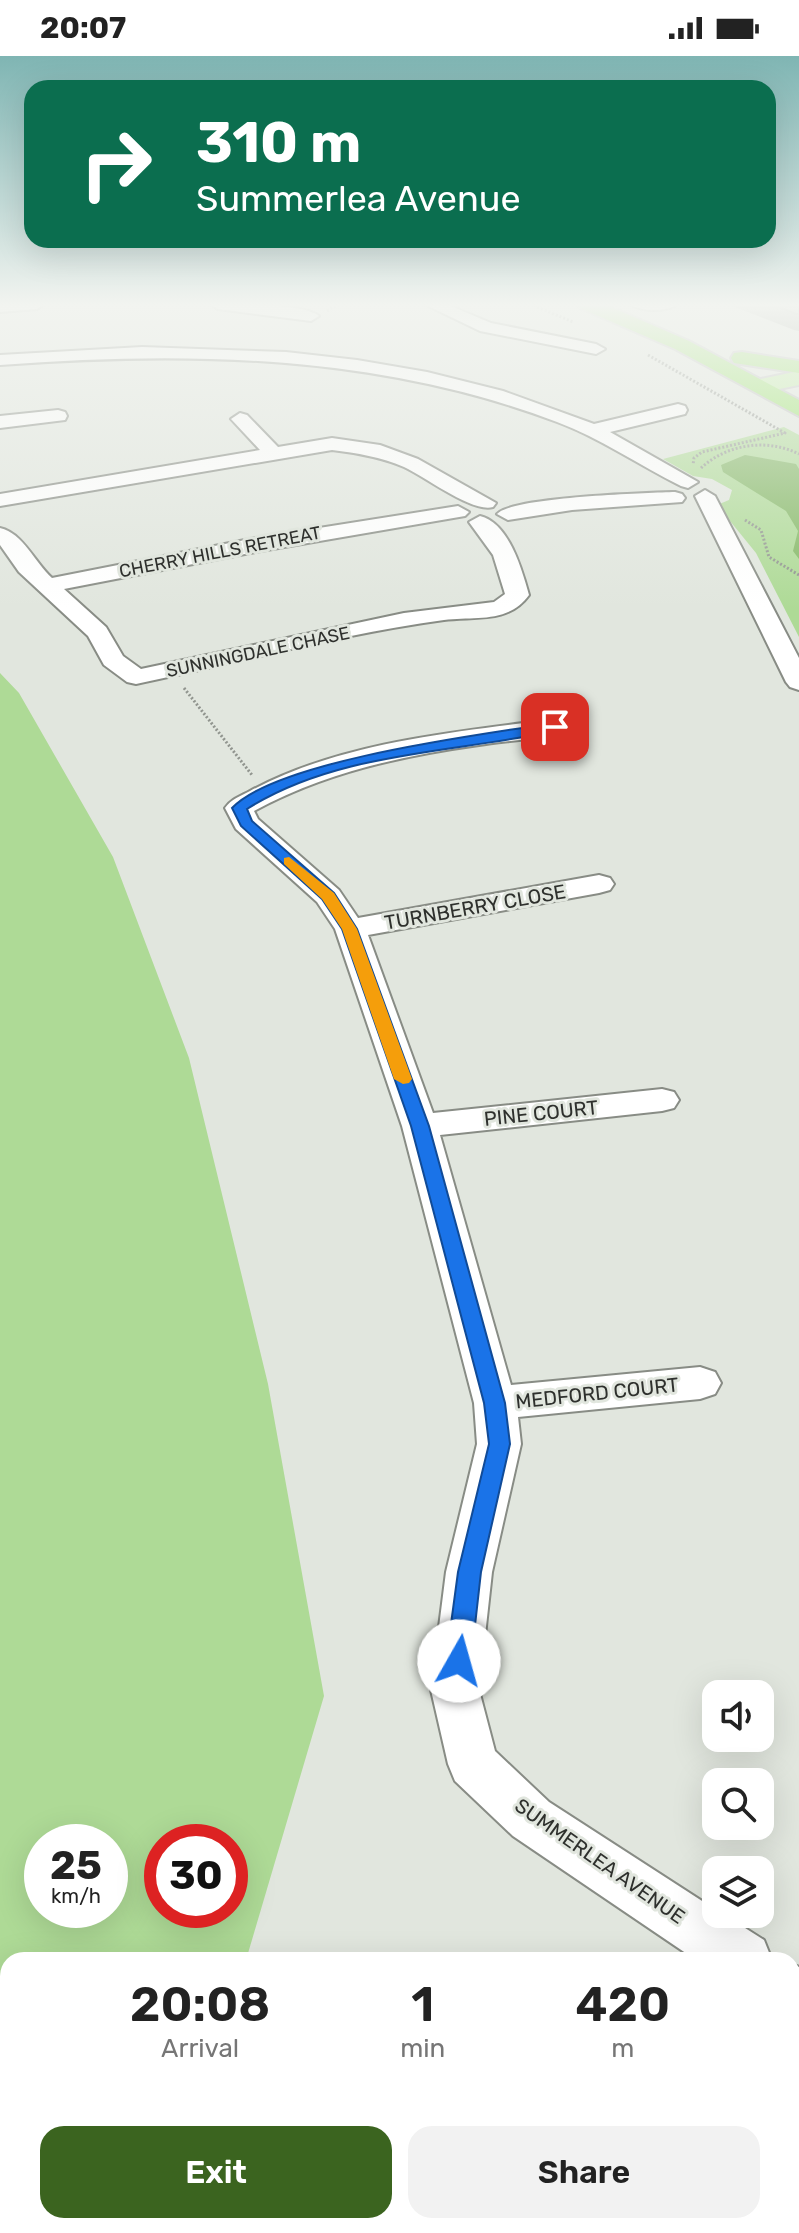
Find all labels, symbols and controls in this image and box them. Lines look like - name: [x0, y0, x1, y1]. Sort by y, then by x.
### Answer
- text: 20:07: [40, 10, 126, 46]
- text: 310 m: [196, 110, 361, 176]
- icon: right: [64, 112, 168, 216]
- text: Summerlea Avenue: [196, 177, 521, 220]
- street label: CHERRY HILLS RETREAT: [117, 522, 323, 582]
- street label: SUNNINGDALE CHASE: [164, 622, 352, 682]
- pin: [521, 693, 589, 761]
- icon: arrive: [533, 705, 577, 749]
- street label: TURNBERRY CLOSE: [383, 879, 567, 935]
- street label: PINE COURT: [483, 1095, 600, 1131]
- street label: MEDFORD COURT: [514, 1372, 680, 1414]
- position arrow: [417, 1619, 501, 1703]
- map controls: [702, 1680, 774, 1928]
- button: sound: [702, 1680, 774, 1752]
- button: search: [702, 1768, 774, 1840]
- street label: SUMMERLEA AVENUE: [510, 1793, 690, 1929]
- speed limit sign: 30: [144, 1824, 248, 1928]
- text: 25: [50, 1842, 102, 1889]
- button: layers: [702, 1856, 774, 1928]
- text: km/h: [51, 1884, 101, 1908]
- text: 20:08: [130, 1976, 270, 2033]
- text: 1: [411, 1976, 434, 2033]
- text: 420: [575, 1976, 670, 2033]
- text: Arrival: [161, 2033, 239, 2064]
- text: min: [400, 2033, 445, 2064]
- text: m: [611, 2033, 634, 2064]
- button: Exit: [40, 2126, 392, 2218]
- button: Share: [408, 2126, 760, 2218]

